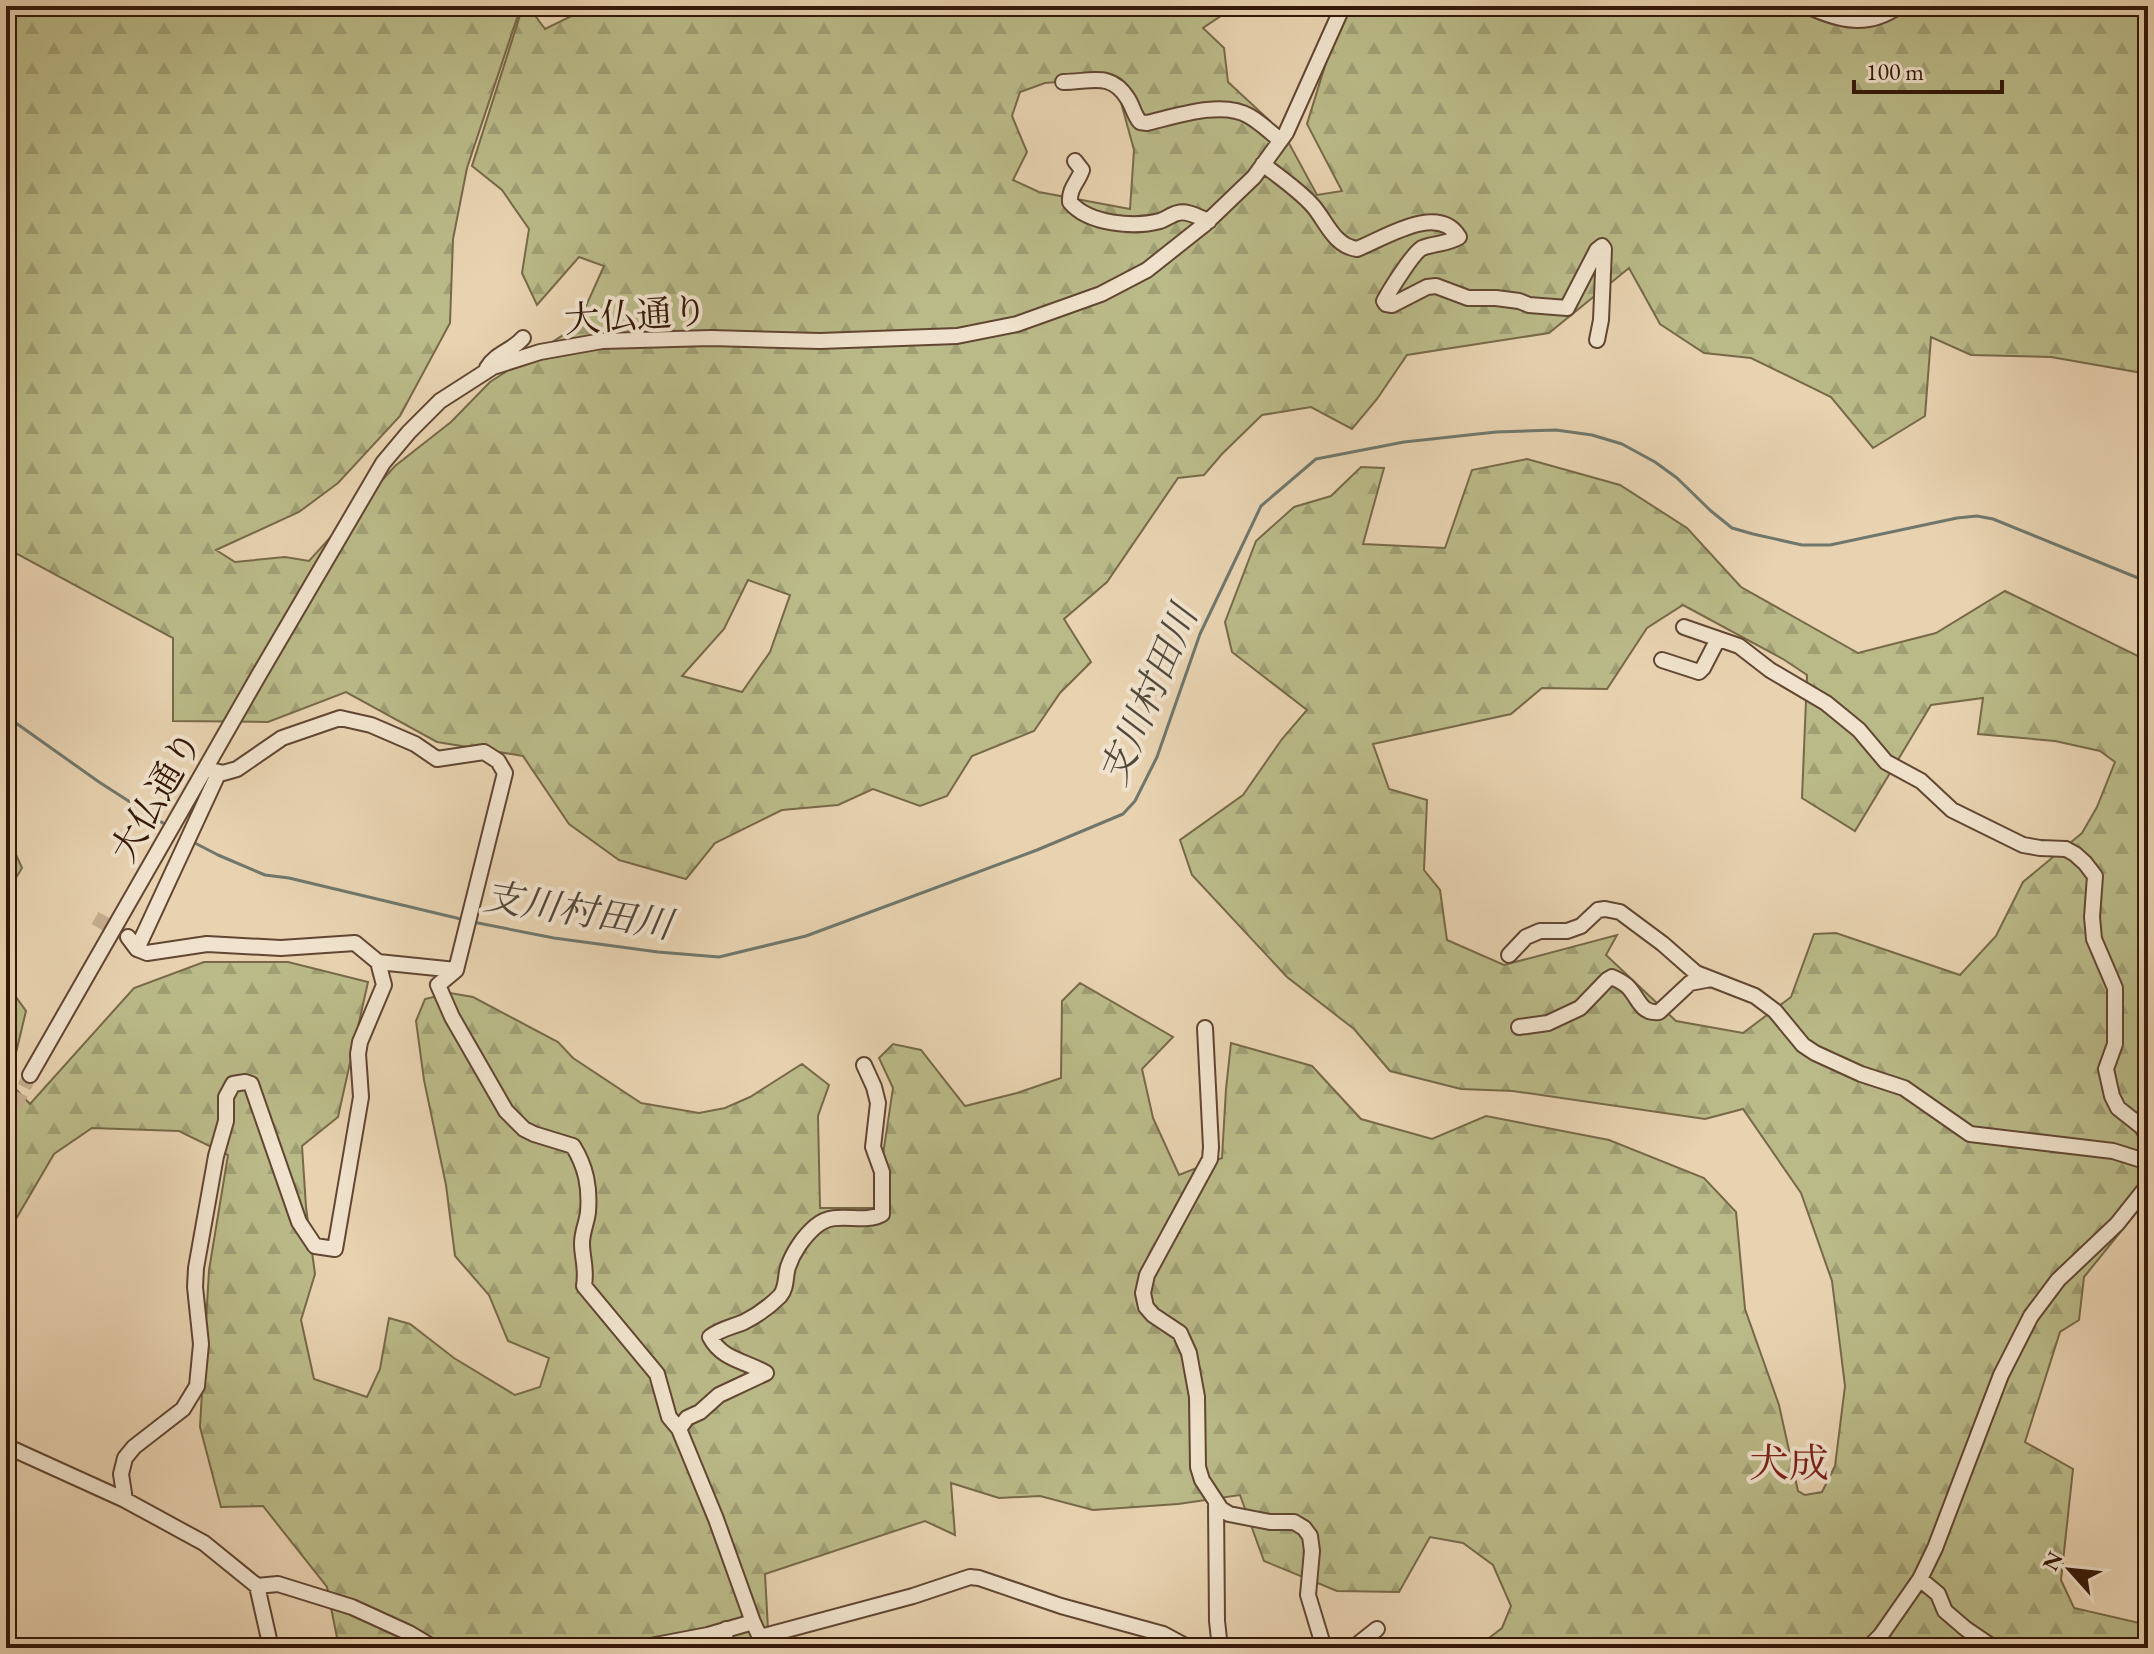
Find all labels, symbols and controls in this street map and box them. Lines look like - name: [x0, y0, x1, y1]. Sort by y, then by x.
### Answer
- scale bar: [1854, 44, 2002, 94]
- text: 100 m: [1866, 56, 1924, 87]
- street label: 大仏通り: [563, 287, 709, 343]
- water label: 支川村田川: [1088, 594, 1209, 792]
- street label: 大仏通り: [100, 722, 212, 870]
- water label: 支川村田川: [480, 871, 680, 950]
- district label: 犬成: [1749, 1437, 1829, 1489]
- north arrow: [2030, 1530, 2110, 1610]
- text: N: [2036, 1546, 2070, 1576]

